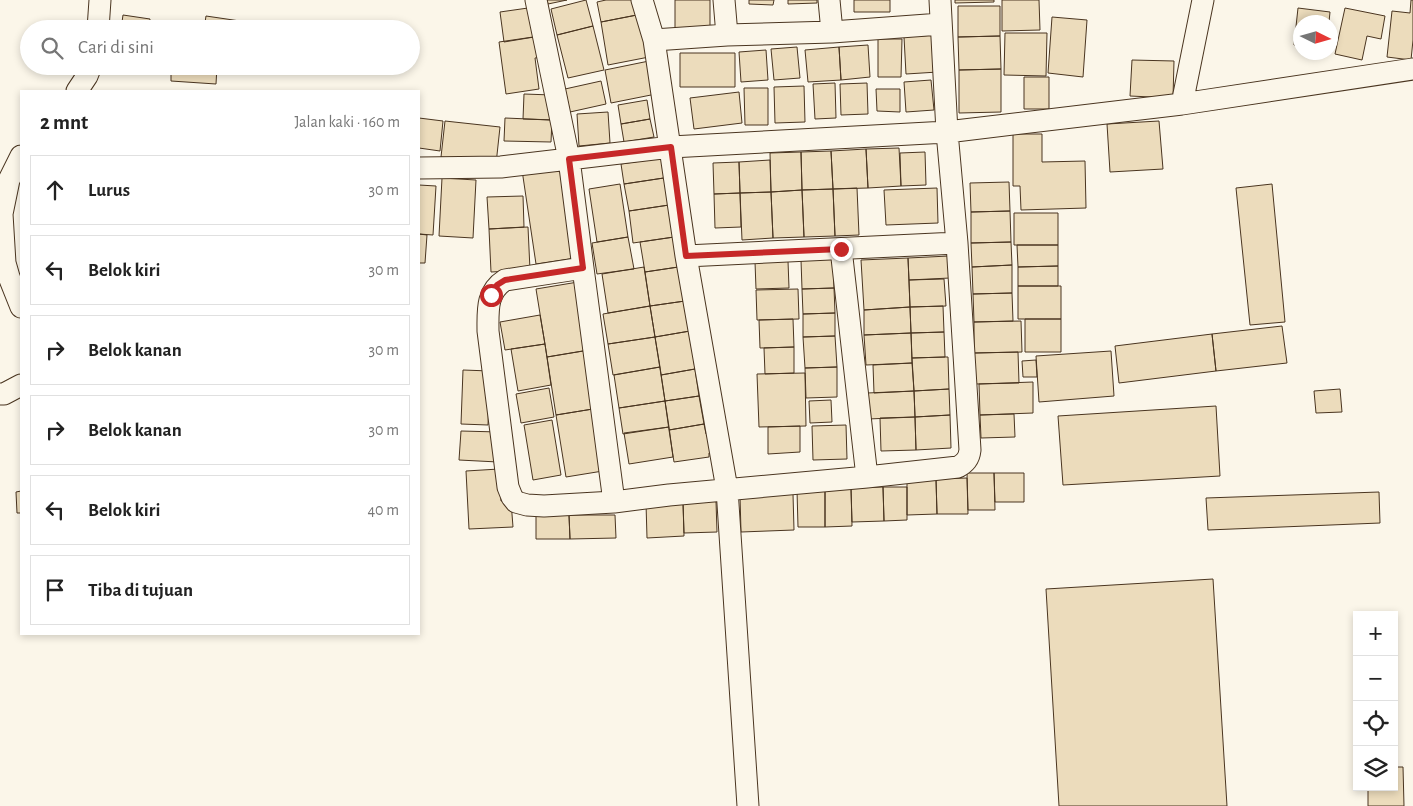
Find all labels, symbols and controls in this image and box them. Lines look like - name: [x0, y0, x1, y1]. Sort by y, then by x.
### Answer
- north arrow: [1293, 15, 1338, 60]
- search box: [20, 20, 420, 75]
- icon: search: [38, 34, 66, 62]
- text: Cari di sini: [78, 38, 154, 57]
- text: 2 mnt: [40, 112, 88, 133]
- text: Jalan kaki · 160 m: [294, 114, 400, 130]
- icon: ahead: [41, 176, 69, 204]
- text: Lurus: [88, 181, 130, 200]
- text: 30 m: [369, 182, 399, 198]
- route end: [830, 238, 853, 261]
- icon: left: [41, 256, 69, 284]
- text: Belok kiri: [88, 261, 160, 280]
- text: 30 m: [369, 262, 399, 278]
- route start: [480, 284, 503, 307]
- icon: right: [41, 336, 69, 364]
- text: Belok kanan: [88, 341, 182, 360]
- text: 30 m: [369, 342, 399, 358]
- icon: right: [41, 416, 69, 444]
- text: Belok kanan: [88, 421, 182, 440]
- text: 30 m: [369, 422, 399, 438]
- icon: left: [41, 496, 69, 524]
- text: Belok kiri: [88, 501, 160, 520]
- text: 40 m: [367, 502, 399, 518]
- icon: arrive: [41, 576, 69, 604]
- text: Tiba di tujuan: [88, 581, 193, 600]
- map controls: [1353, 611, 1398, 791]
- button: +: [1353, 611, 1398, 656]
- button: −: [1353, 656, 1398, 701]
- button: locate: [1353, 701, 1398, 746]
- button: layers: [1353, 746, 1398, 791]

